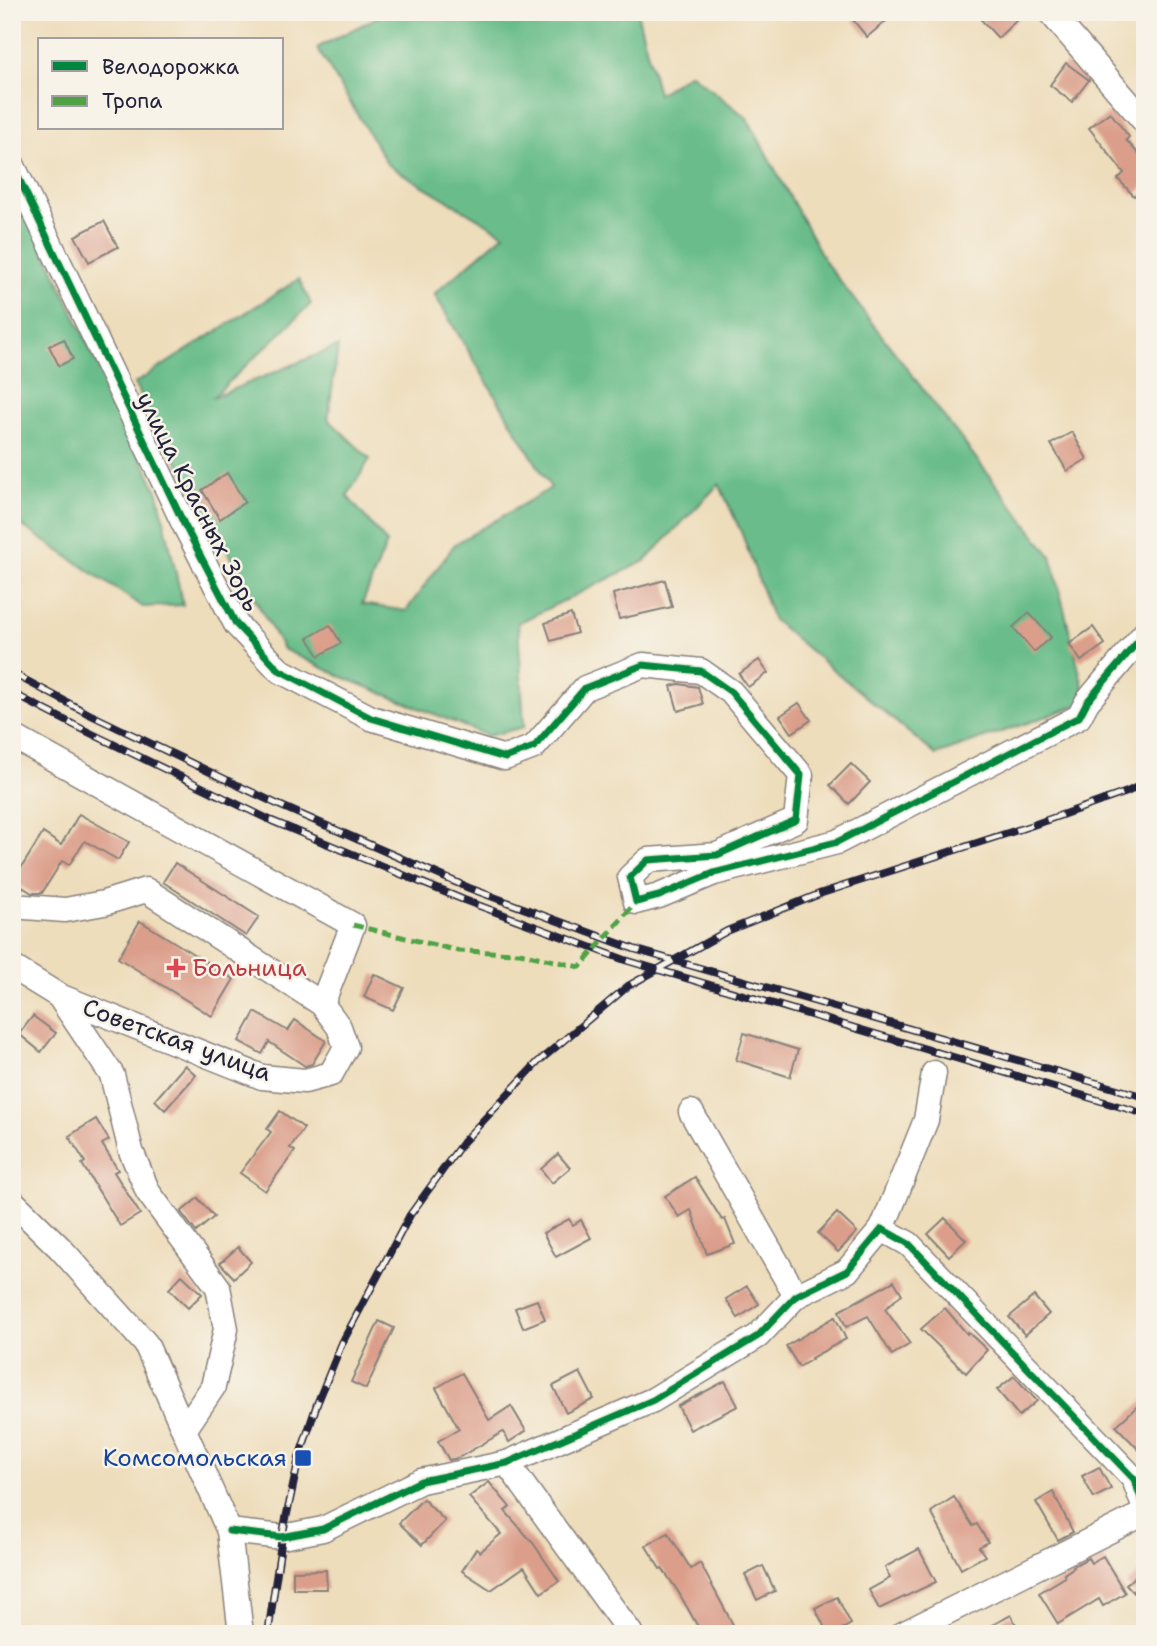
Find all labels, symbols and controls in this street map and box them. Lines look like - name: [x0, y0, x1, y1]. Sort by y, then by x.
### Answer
- legend: [38, 38, 284, 130]
- text: Велодорожка: [102, 53, 239, 81]
- text: Тропа: [102, 87, 162, 115]
- street label: улица Красных Зорь: [129, 387, 267, 617]
- place label: Больница: [192, 952, 307, 984]
- marker: Больница: [166, 958, 186, 978]
- street label: Советская улица: [78, 991, 276, 1089]
- place label: Комсомольская: [103, 1442, 287, 1474]
- marker: Комсомольская: [293, 1448, 313, 1468]

